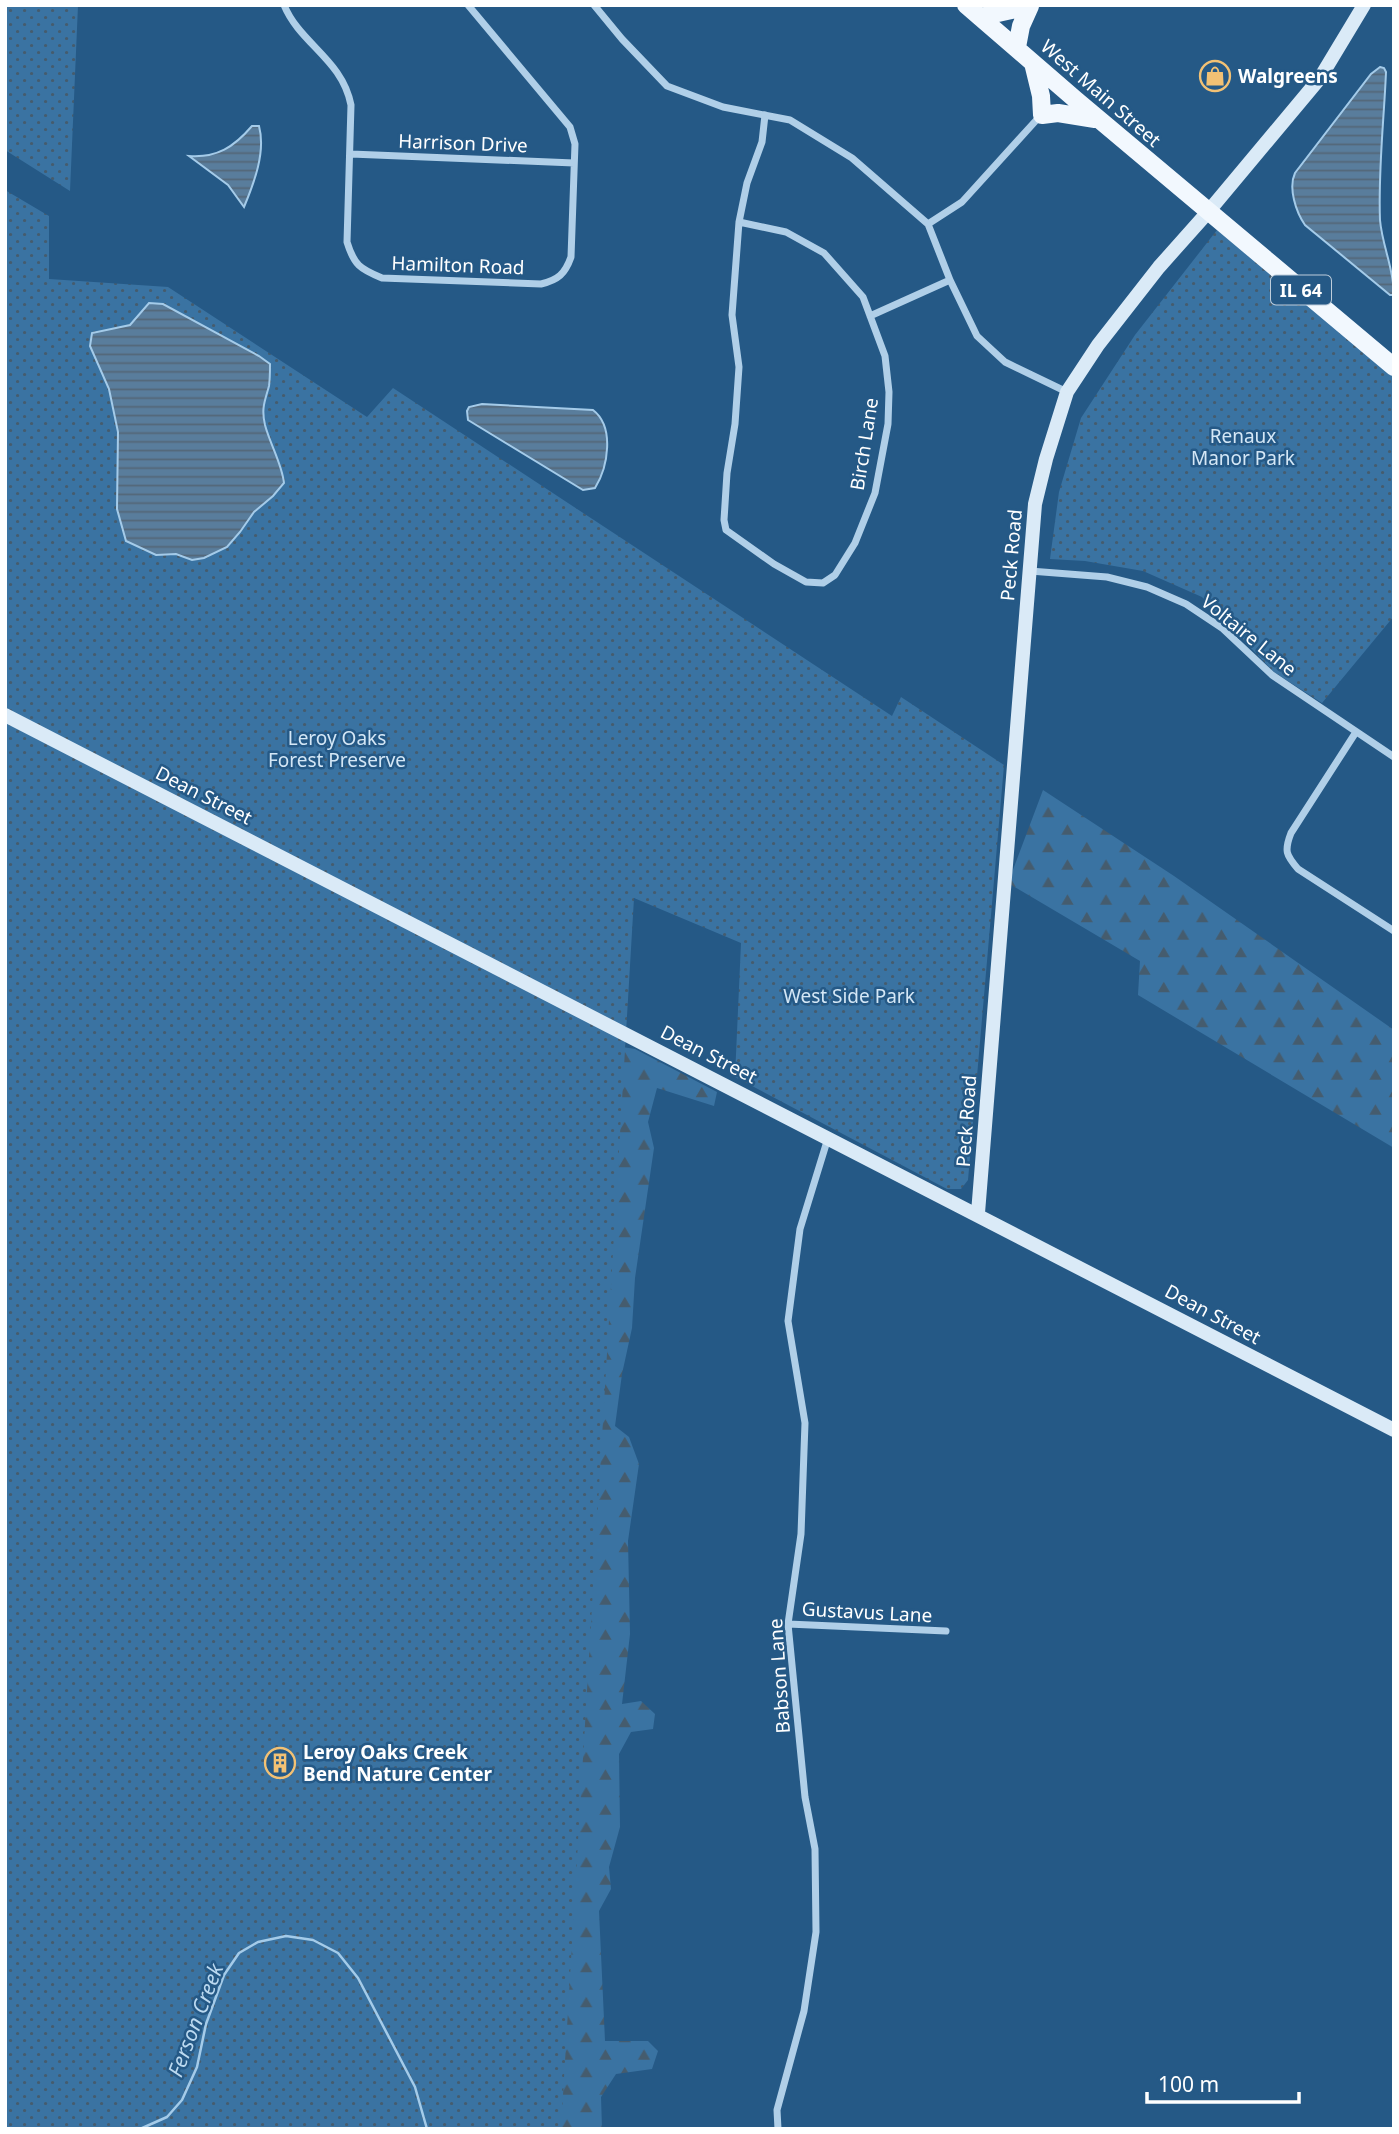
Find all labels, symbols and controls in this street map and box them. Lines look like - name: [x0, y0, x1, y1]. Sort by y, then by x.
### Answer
- street label: West Main Street: [1035, 34, 1167, 153]
- shop icon: Walgreens: [1198, 59, 1232, 93]
- place label: Walgreens: [1238, 63, 1338, 89]
- street label: Harrison Drive: [398, 128, 528, 158]
- street label: Hamilton Road: [391, 250, 525, 280]
- road number: IL 64: [1271, 276, 1331, 304]
- street label: Birch Lane: [844, 396, 884, 492]
- park label: Renaux Manor Park: [1191, 423, 1295, 471]
- street label: Peck Road: [994, 508, 1028, 602]
- street label: Voltaire Lane: [1196, 588, 1302, 682]
- park label: Leroy Oaks Forest Preserve: [268, 725, 406, 773]
- street label: Dean Street: [151, 760, 257, 830]
- park label: West Side Park: [783, 983, 915, 1009]
- street label: Dean Street: [656, 1019, 762, 1089]
- street label: Peck Road: [950, 1074, 982, 1168]
- street label: Dean Street: [1161, 1278, 1266, 1350]
- street label: Gustavus Lane: [801, 1596, 933, 1628]
- street label: Babson Lane: [762, 1618, 796, 1734]
- place label: Leroy Oaks Creek Bend Nature Center: [303, 1739, 493, 1787]
- building icon: Leroy Oaks Creek Bend Nature Center: [263, 1746, 297, 1780]
- water label: Ferson Creek: [161, 1958, 230, 2081]
- scale bar: [1147, 2060, 1299, 2104]
- text: 100 m: [1158, 2070, 1219, 2098]

